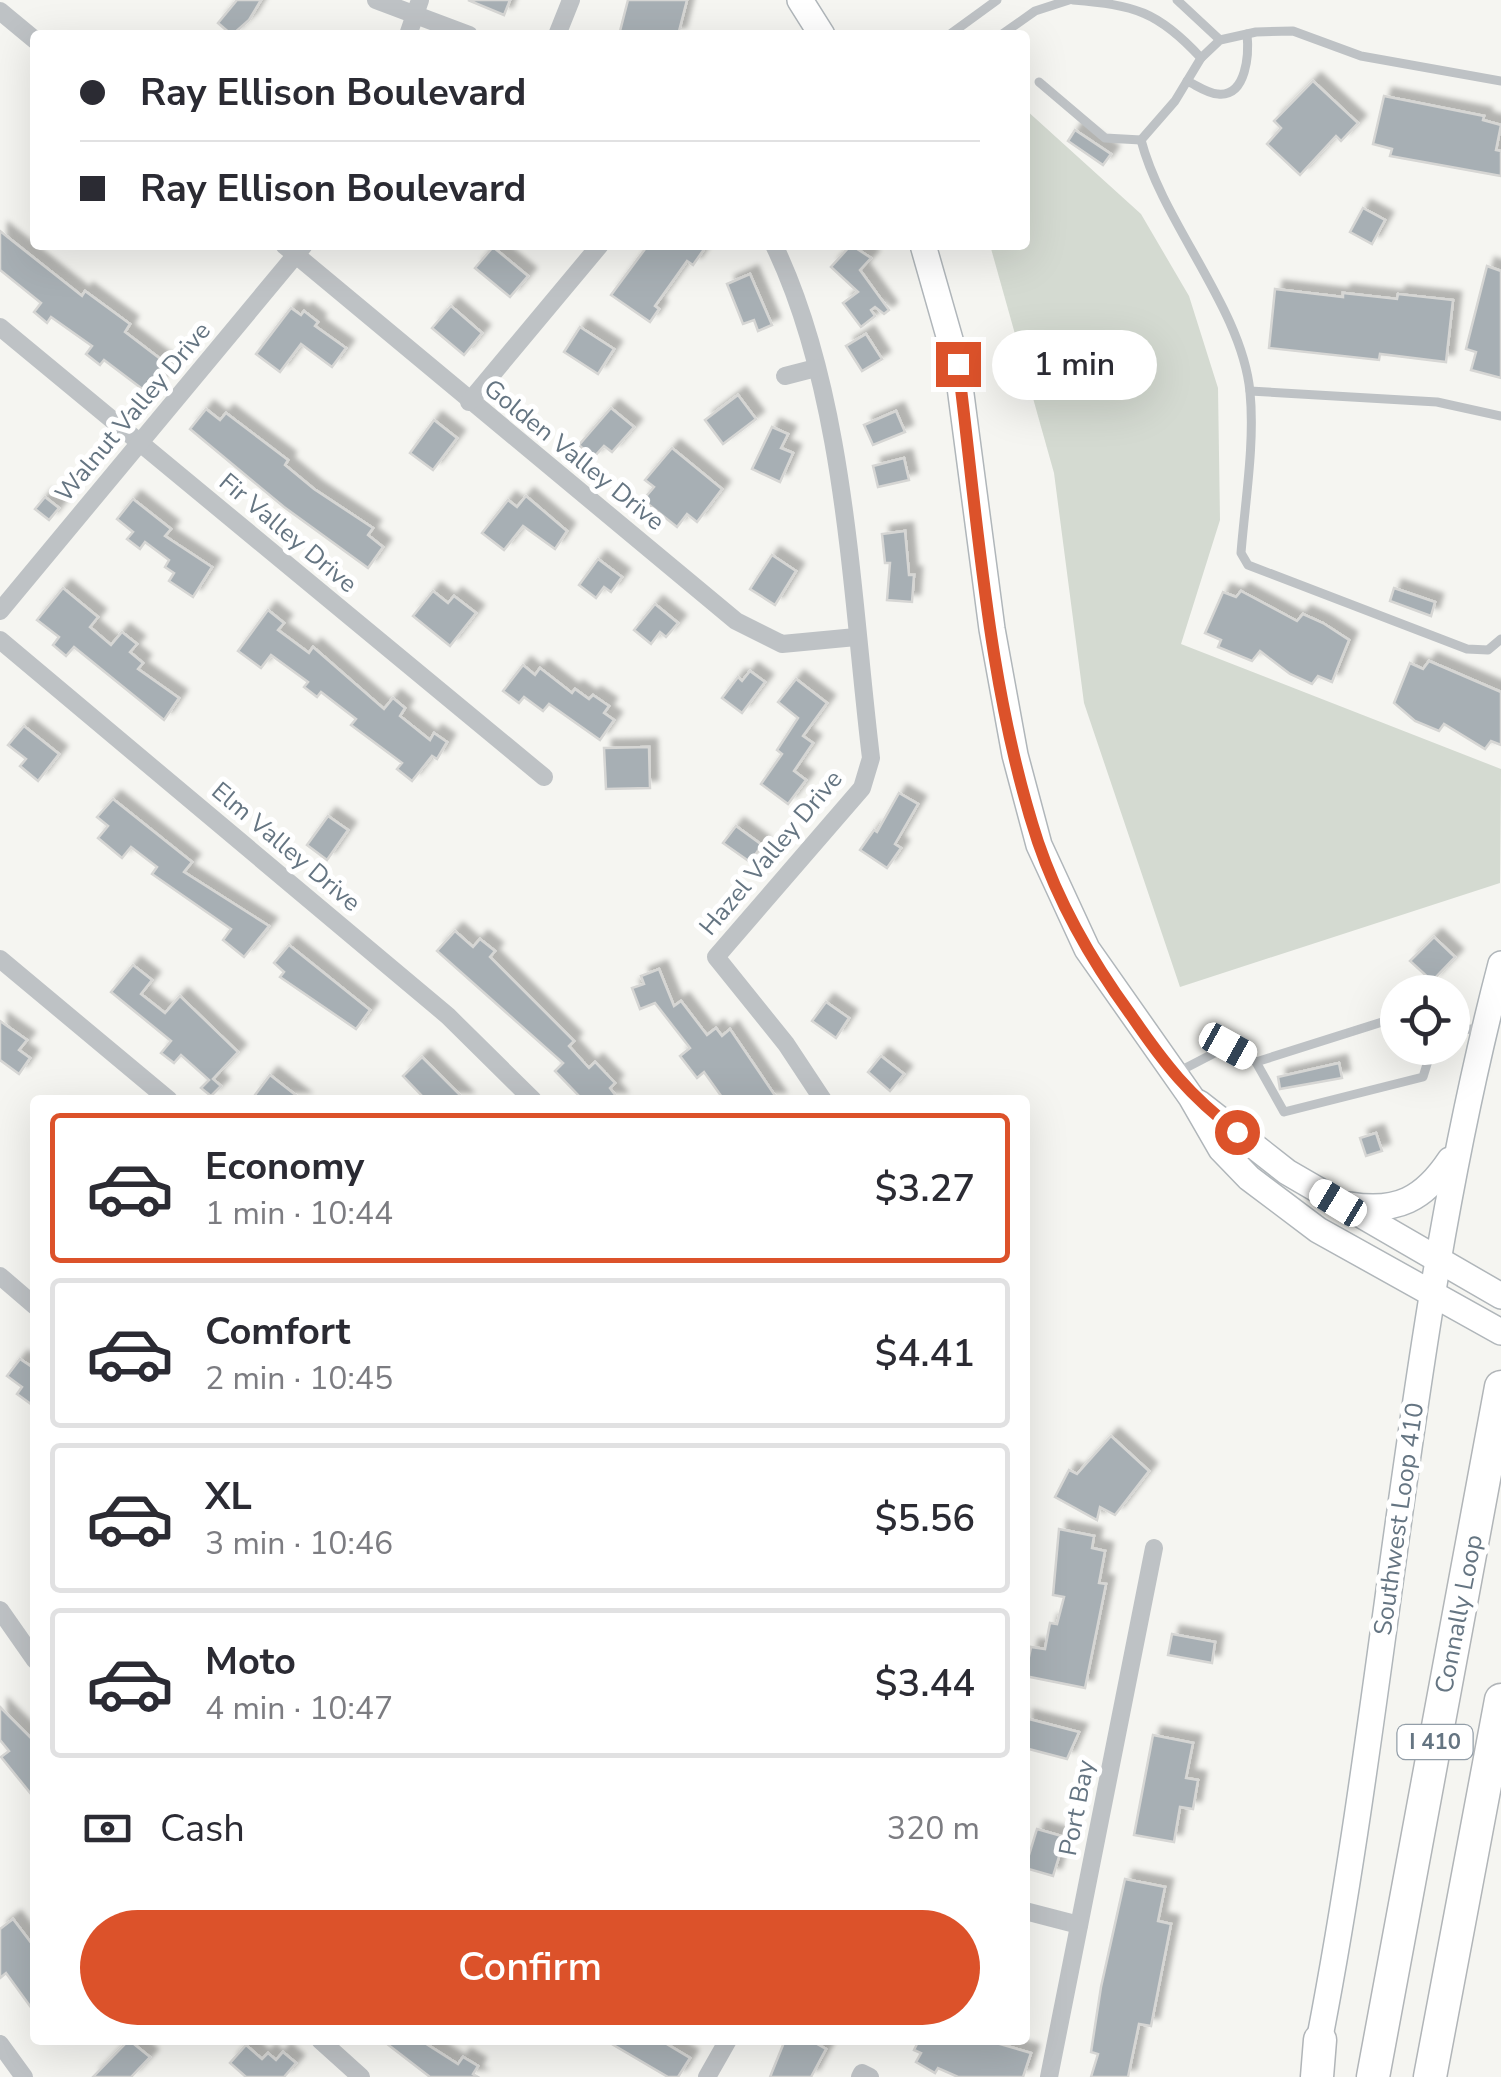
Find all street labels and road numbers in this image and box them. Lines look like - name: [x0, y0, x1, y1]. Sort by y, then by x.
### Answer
- street label: Walnut Valley Drive: [47, 315, 219, 509]
- street label: Golden Valley Drive: [477, 372, 671, 538]
- street label: Fir Valley Drive: [212, 465, 364, 601]
- street label: Hazel Valley Drive: [692, 763, 850, 943]
- street label: Elm Valley Drive: [204, 774, 368, 920]
- street label: Southwest Loop 410: [1366, 1400, 1432, 1638]
- street label: Connally Loop: [1427, 1532, 1491, 1696]
- road number: I 410: [1398, 1725, 1472, 1759]
- street label: Port Bay: [1051, 1757, 1103, 1859]

